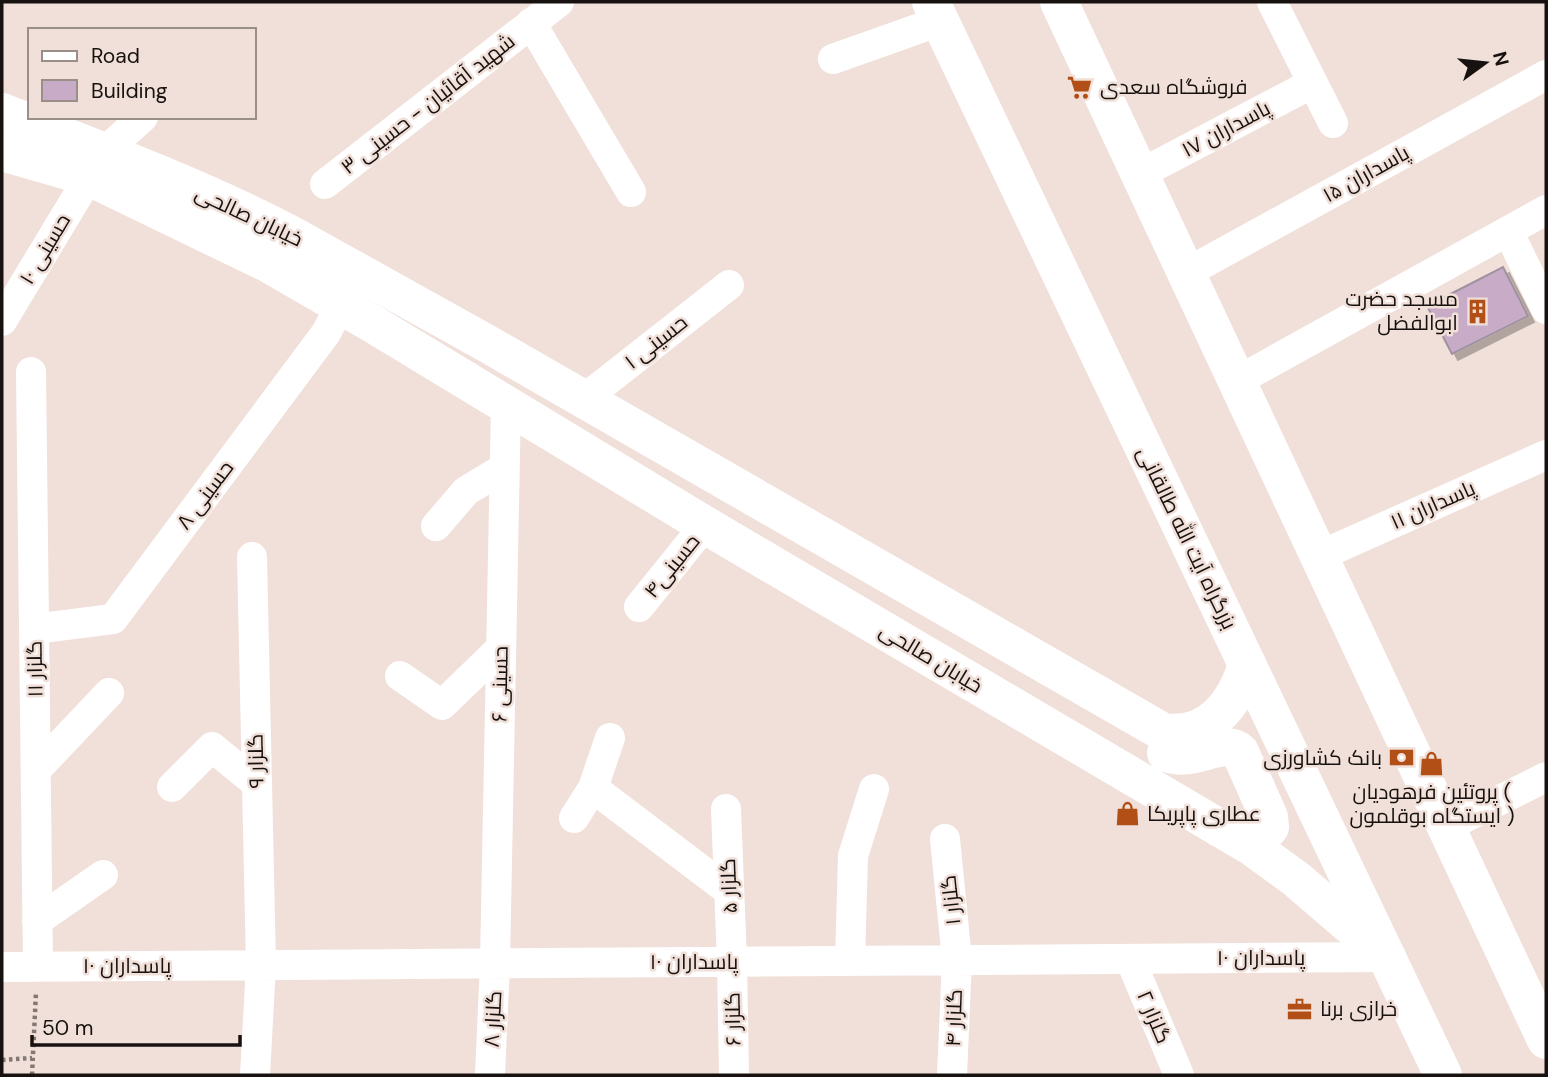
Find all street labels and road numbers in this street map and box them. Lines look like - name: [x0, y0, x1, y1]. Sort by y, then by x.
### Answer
- street label: شهید آقائیان - حسینی ۳: [335, 27, 521, 181]
- street label: پاسداران ۱۷: [1177, 94, 1275, 164]
- street label: پاسداران ۱۵: [1318, 139, 1415, 209]
- street label: خيابان صالحی: [191, 179, 307, 253]
- street label: حسینی ۱۰: [13, 208, 77, 290]
- street label: حسینی ۱: [619, 309, 693, 375]
- street label: بزرگراه آیت الله طالقانی: [1131, 442, 1243, 634]
- street label: حسینی ۸: [170, 455, 240, 535]
- street label: پاسداران ١١: [1386, 474, 1480, 536]
- street label: حسینی۴: [638, 528, 706, 604]
- street label: خیابان صالحی: [874, 616, 988, 700]
- street label: گلزار ١١: [21, 640, 49, 698]
- street label: حسینی ۶: [485, 646, 515, 722]
- street label: گلزار ٩: [242, 733, 270, 789]
- street label: گلزار ۵: [714, 858, 744, 914]
- street label: گلزار ۱: [934, 874, 968, 926]
- street label: پاسداران ١٠: [1217, 944, 1306, 972]
- street label: پاسداران ١٠: [650, 948, 739, 976]
- street label: پاسداران ١٠: [83, 952, 172, 980]
- street label: گلزار ۲: [1130, 986, 1178, 1048]
- street label: گلزار ۴: [939, 989, 969, 1047]
- street label: گلزار ۸: [478, 990, 508, 1048]
- street label: گلزار ۶: [719, 992, 747, 1046]

